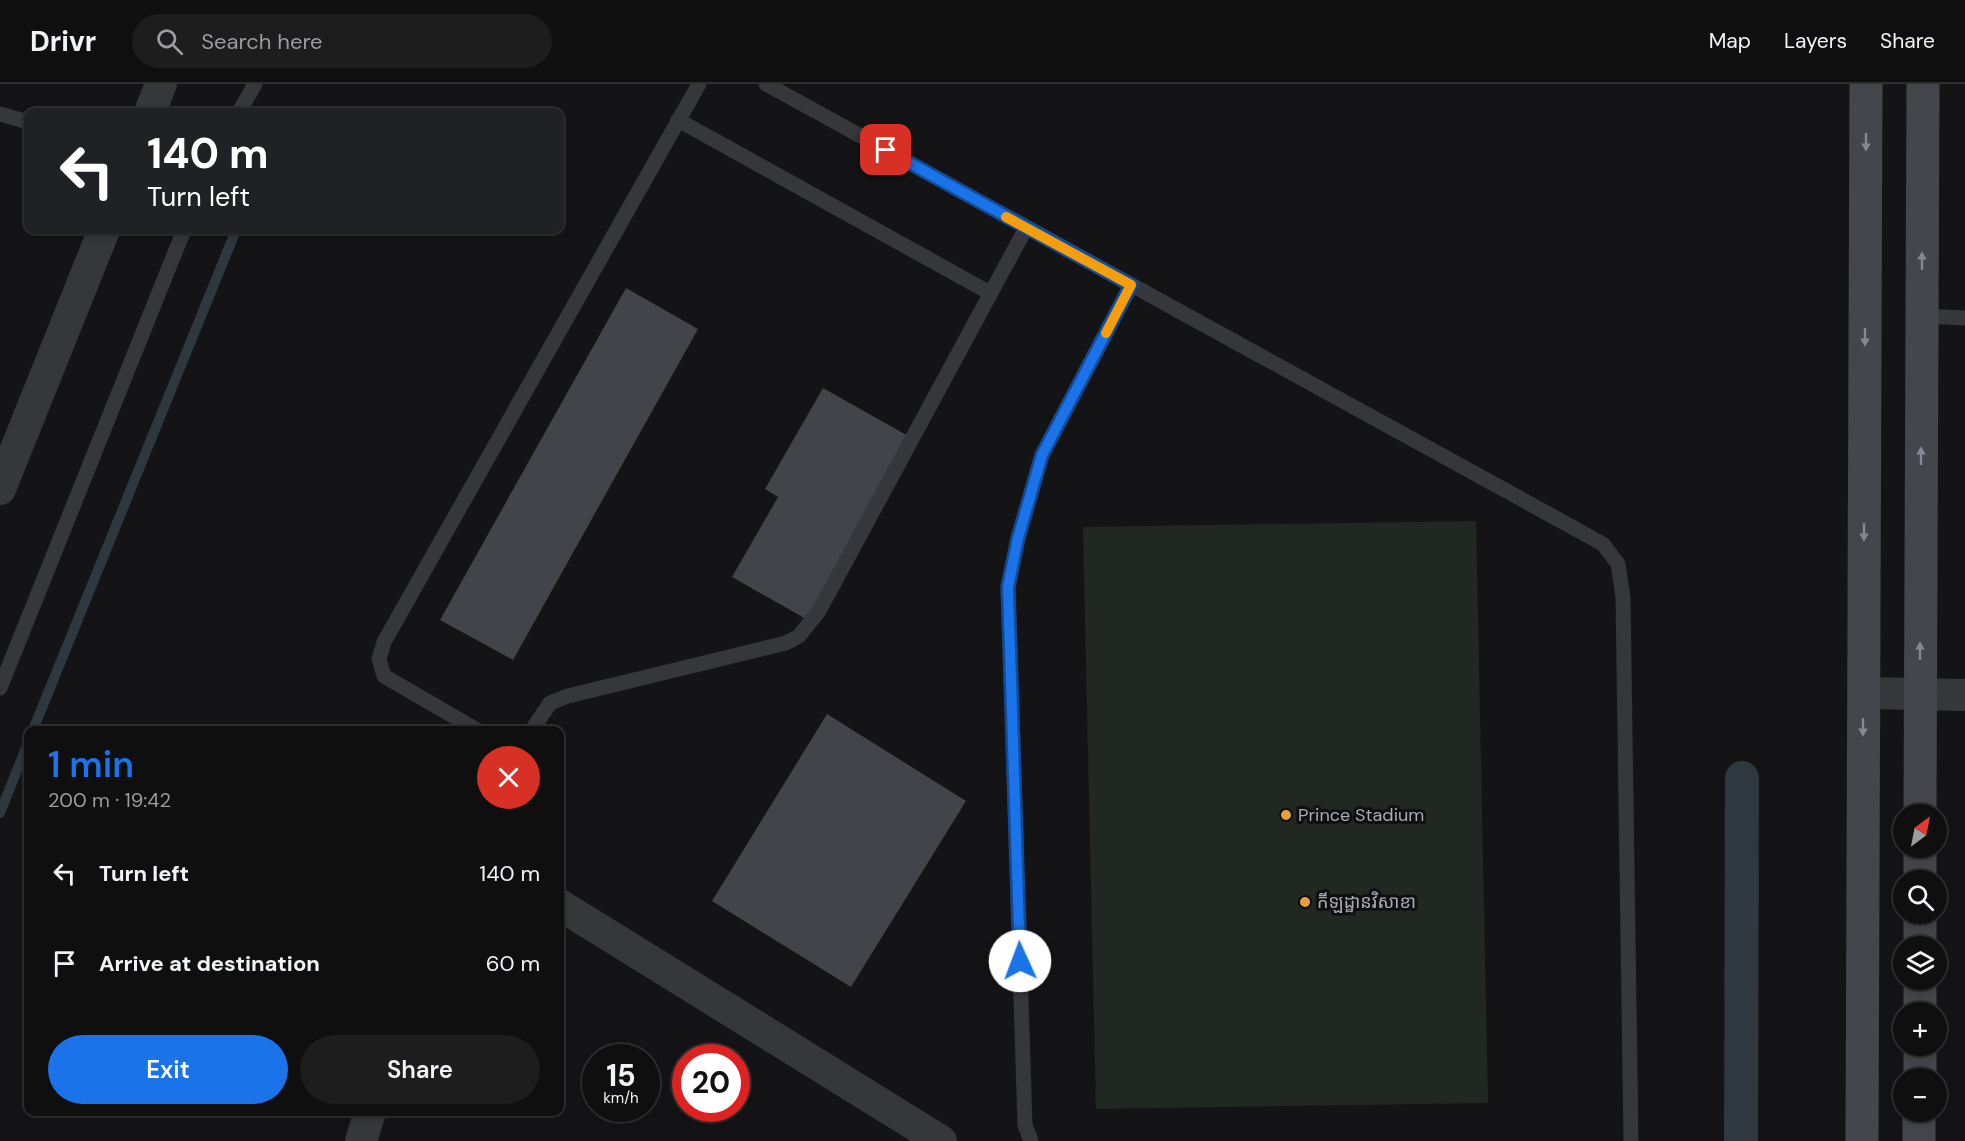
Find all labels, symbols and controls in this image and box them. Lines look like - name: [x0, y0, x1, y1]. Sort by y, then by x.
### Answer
- search box: [132, 14, 552, 68]
- text: Drivr: [30, 23, 96, 60]
- icon: search: [153, 25, 186, 58]
- text: Search here: [201, 27, 323, 56]
- text: Map: [1709, 27, 1751, 55]
- text: Layers: [1784, 27, 1847, 55]
- text: Share: [1880, 27, 1935, 55]
- pin: [860, 124, 911, 175]
- text: 140 m: [147, 126, 269, 181]
- icon: left: [48, 132, 126, 210]
- icon: arrive: [869, 133, 902, 166]
- one-way arrow: [1861, 133, 1871, 152]
- text: Turn left: [147, 179, 250, 214]
- one-way arrow: [1917, 252, 1927, 271]
- one-way arrow: [1860, 328, 1870, 347]
- one-way arrow: [1916, 447, 1926, 466]
- one-way arrow: [1859, 523, 1869, 542]
- one-way arrow: [1915, 642, 1925, 661]
- one-way arrow: [1859, 718, 1868, 737]
- text: 1 min: [48, 741, 134, 788]
- button: close: [477, 746, 540, 809]
- text: 200 m · 19:42: [48, 787, 171, 813]
- place label: Prince Stadium: [1298, 803, 1424, 827]
- north arrow: [1893, 804, 1947, 858]
- map controls: [1893, 804, 1947, 1122]
- marker: Prince Stadium: [1279, 808, 1293, 822]
- icon: left: [48, 857, 81, 890]
- text: Turn left: [99, 859, 189, 888]
- text: 140 m: [479, 859, 540, 888]
- button: search: [1893, 870, 1947, 924]
- place label: កីឡដ្ឋានវិសាខា: [1317, 890, 1416, 914]
- marker: កីឡដ្ឋានវិសាខា: [1298, 895, 1312, 909]
- position arrow: [988, 929, 1052, 993]
- button: layers: [1893, 936, 1947, 990]
- icon: arrive: [48, 947, 81, 980]
- text: Arrive at destination: [99, 949, 320, 978]
- text: 60 m: [486, 949, 540, 978]
- button: +: [1893, 1002, 1947, 1056]
- button: Exit: [48, 1035, 288, 1104]
- button: Share: [300, 1035, 540, 1104]
- speed limit sign: 20: [672, 1044, 750, 1122]
- text: 15: [606, 1056, 636, 1095]
- button: −: [1893, 1068, 1947, 1122]
- text: km/h: [603, 1088, 639, 1108]

